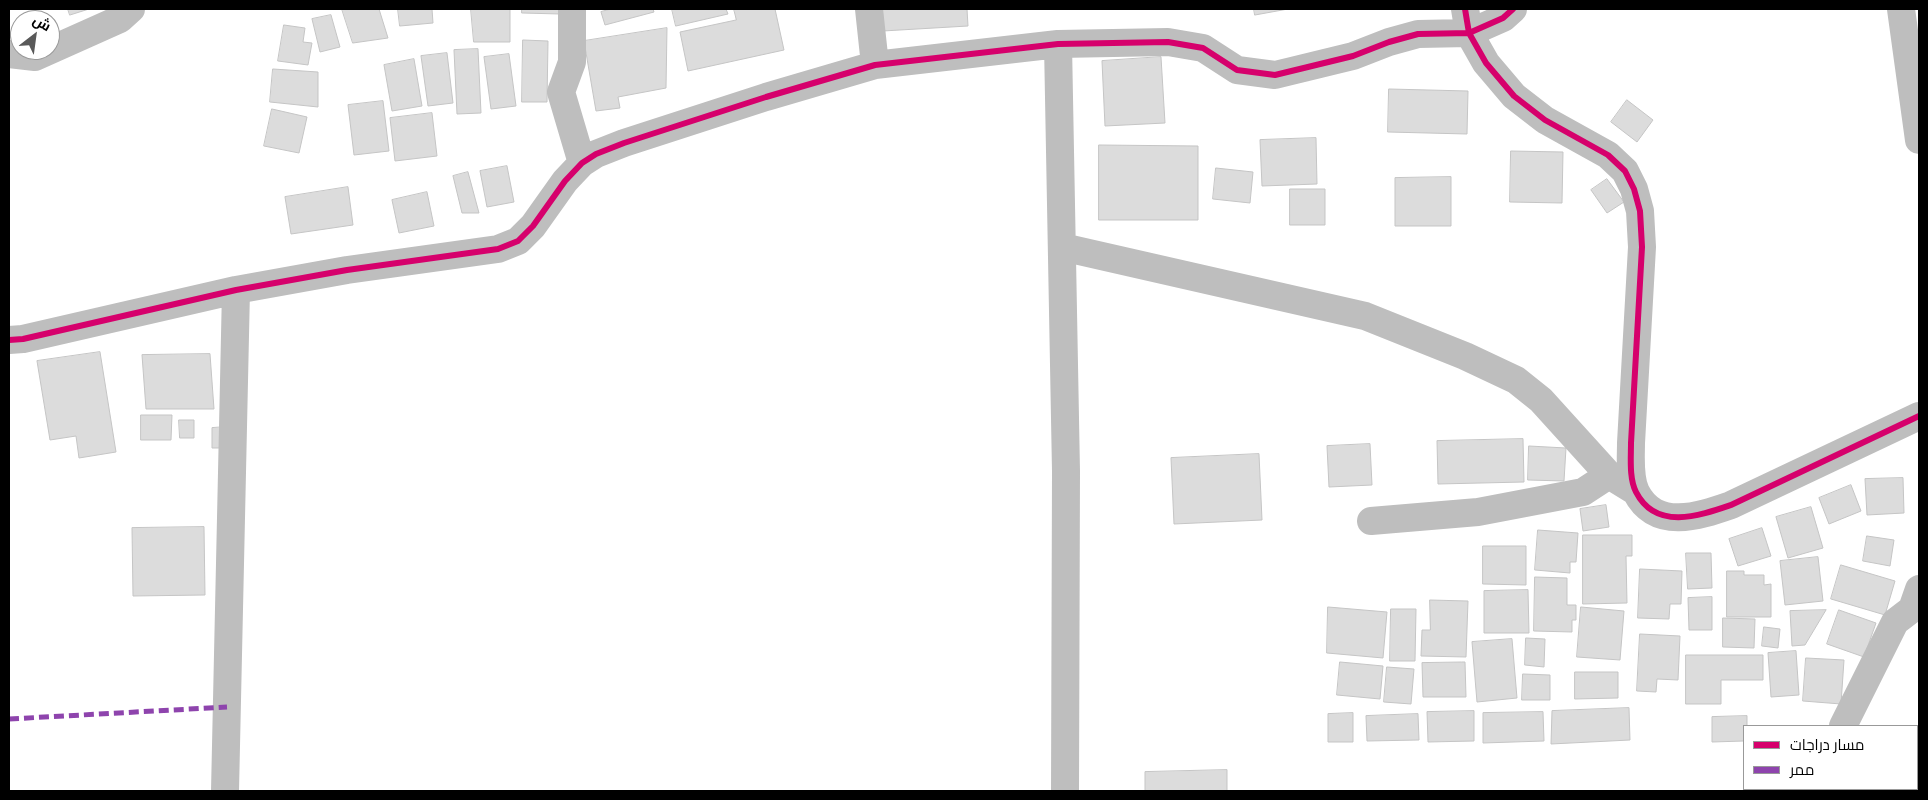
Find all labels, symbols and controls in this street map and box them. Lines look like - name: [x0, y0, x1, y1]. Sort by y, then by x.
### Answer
- north arrow: [10, 10, 60, 60]
- text: ش: [30, 11, 54, 34]
- legend: [1743, 725, 1918, 790]
- text: مسار دراجات: [1790, 735, 1864, 753]
- text: ممر: [1790, 760, 1814, 778]

